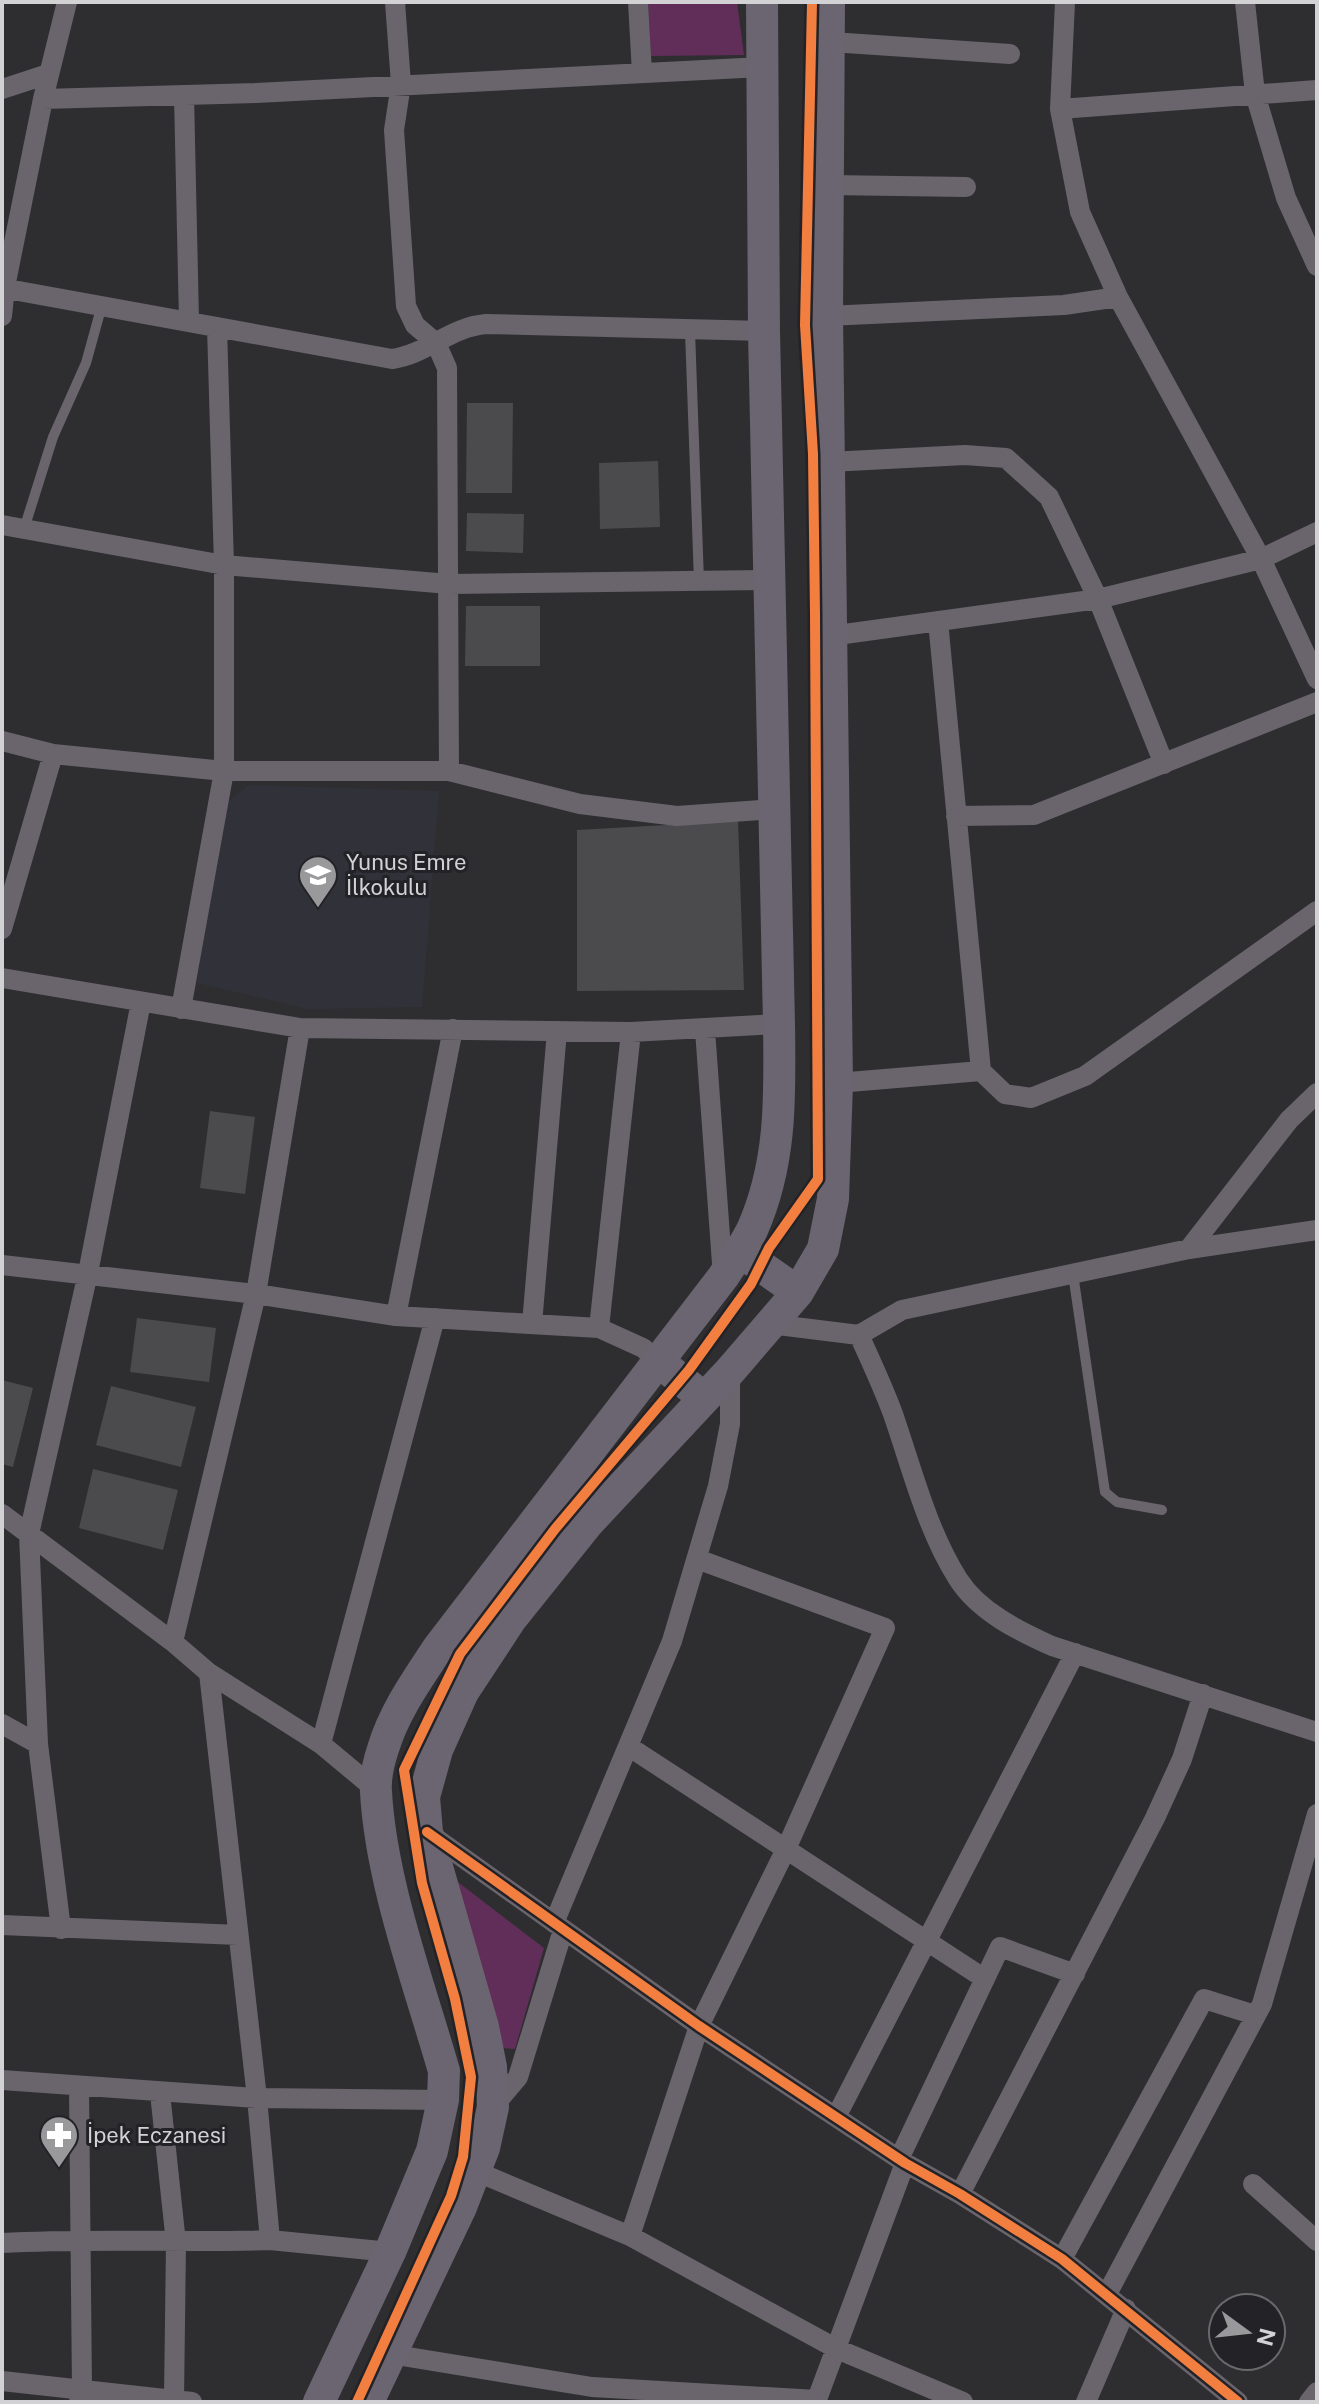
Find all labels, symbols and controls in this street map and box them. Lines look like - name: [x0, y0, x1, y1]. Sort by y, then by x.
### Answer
- place label: Yunus Emre İlkokulu: [346, 849, 466, 900]
- school or university icon: Yunus Emre İlkokulu: [297, 854, 339, 909]
- pharmacy icon: İpek Eczanesi: [38, 2114, 80, 2169]
- place label: İpek Eczanesi: [87, 2121, 226, 2148]
- north arrow: [1207, 2292, 1287, 2372]
- text: N: [1252, 2325, 1281, 2349]

